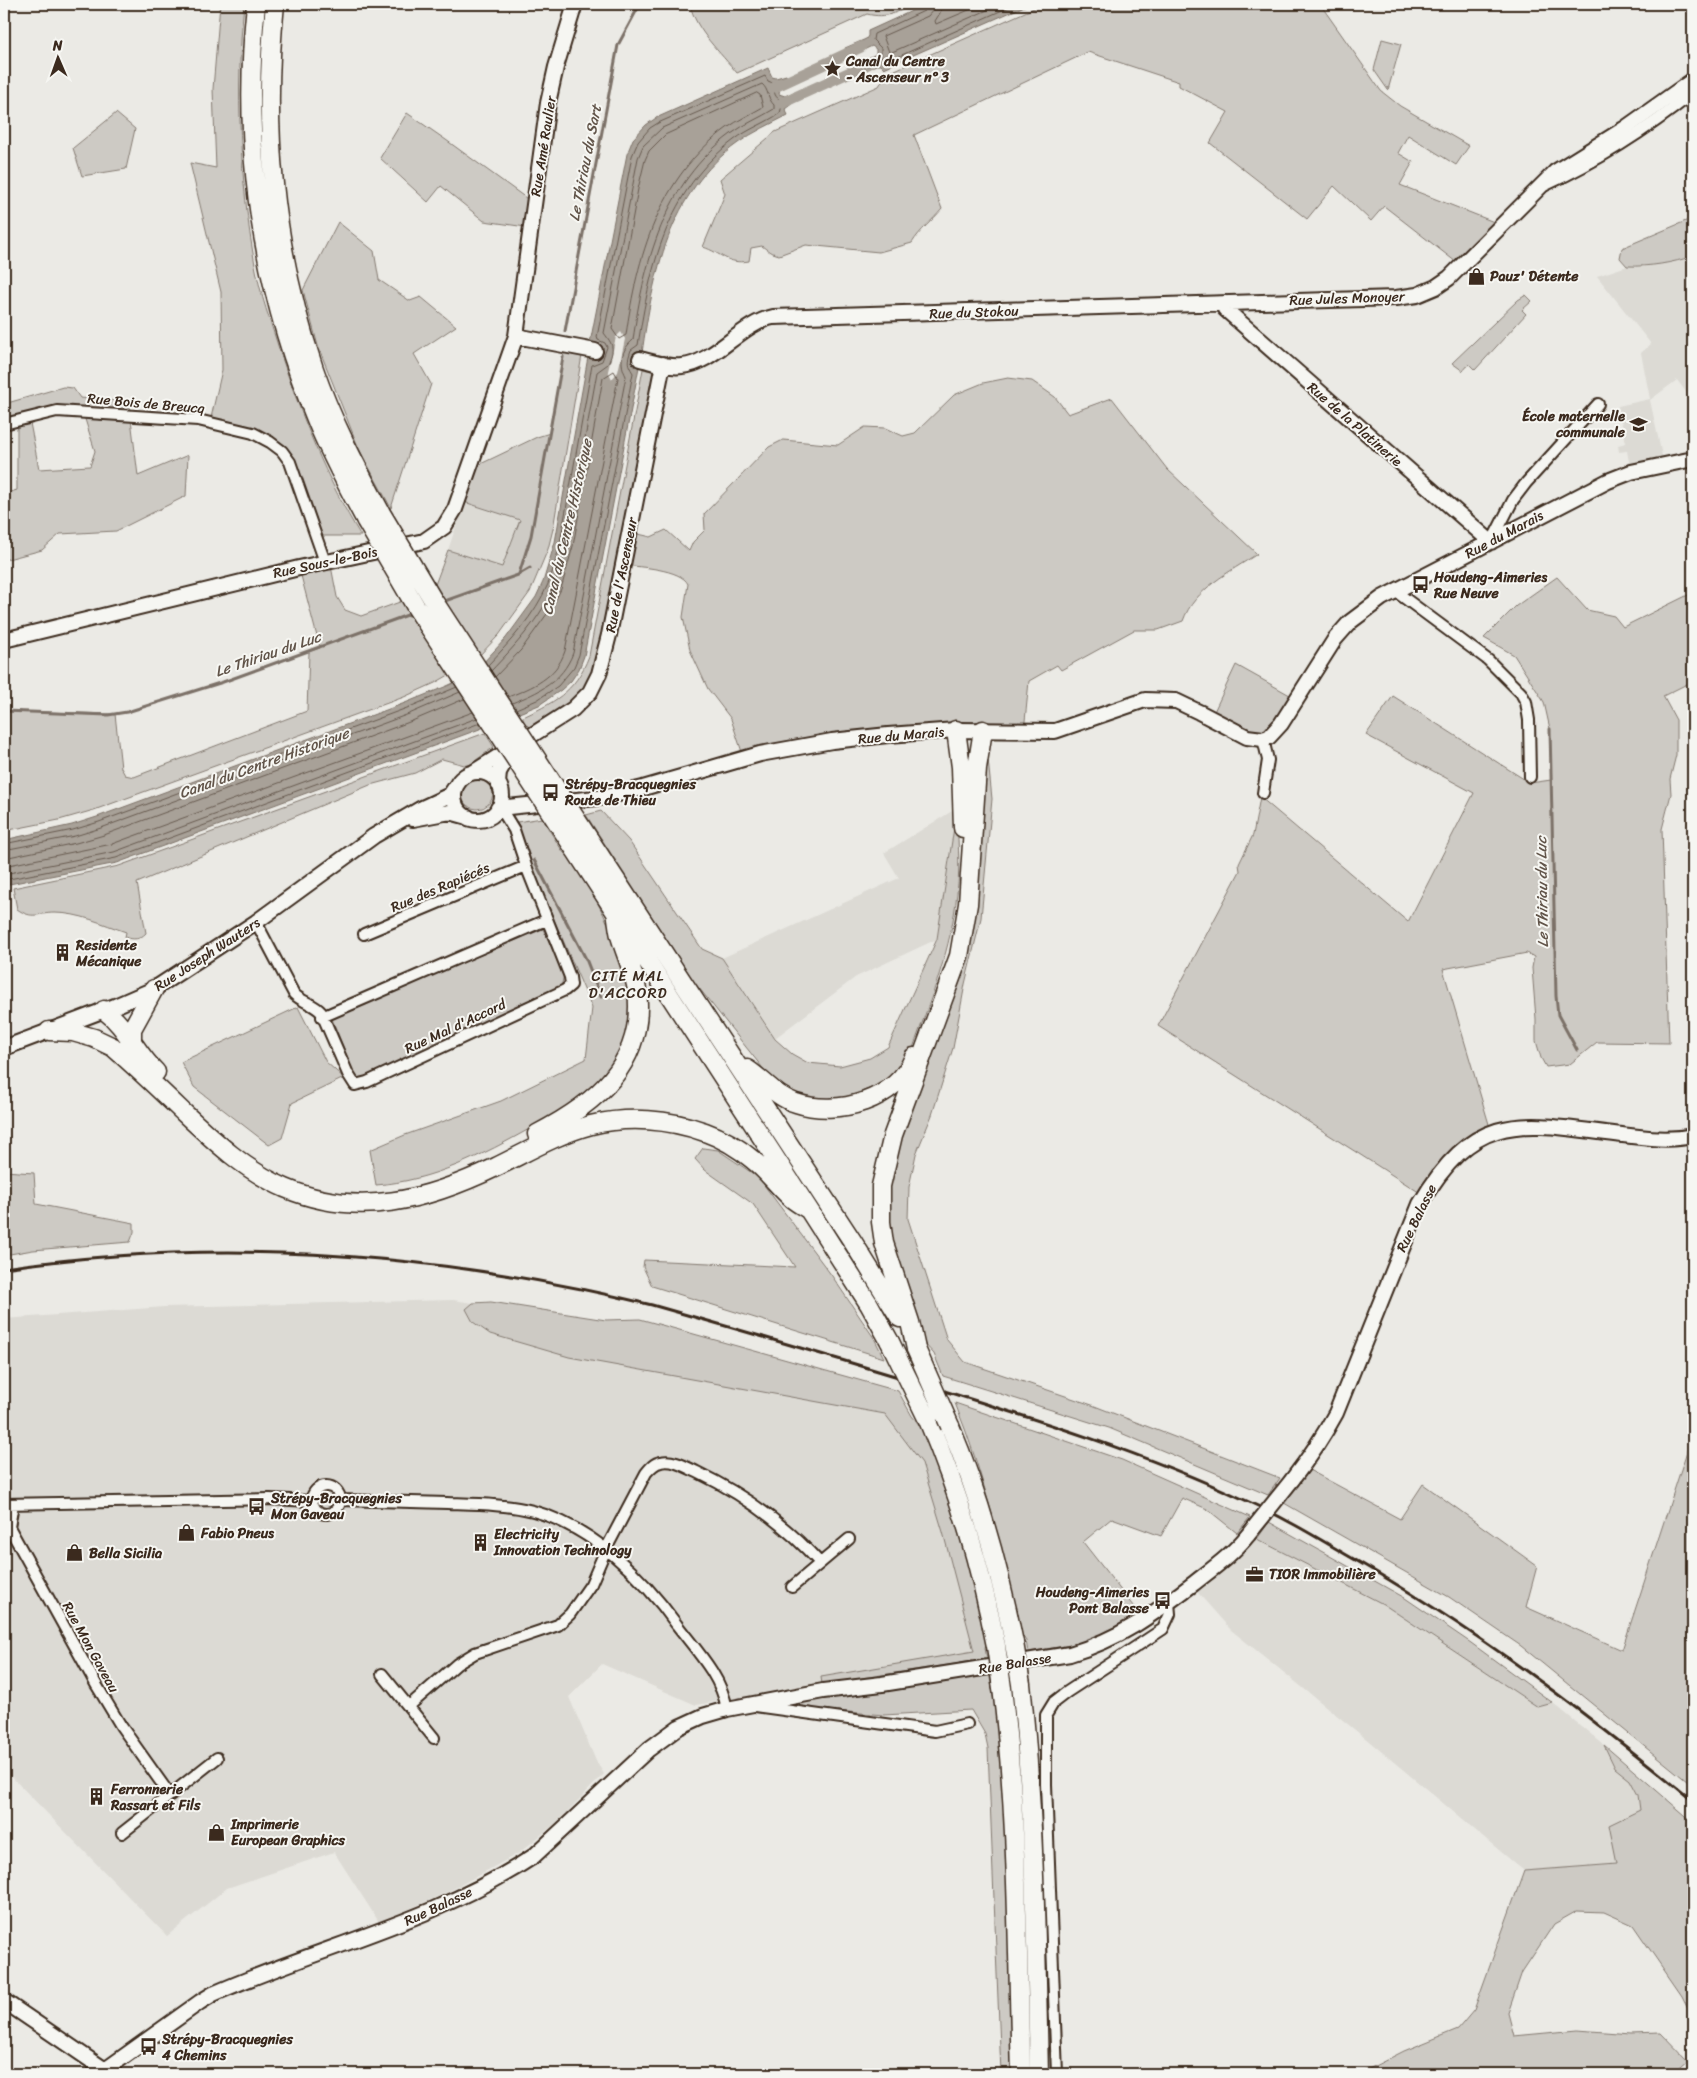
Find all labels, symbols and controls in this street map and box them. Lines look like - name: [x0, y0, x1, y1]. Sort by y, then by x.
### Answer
- north arrow: [32, 32, 82, 82]
- text: N: [51, 33, 63, 58]
- place label: Canal du Centre - Ascenseur n° 3: [845, 49, 949, 90]
- place icon: Canal du Centre - Ascenseur n° 3: [822, 59, 842, 79]
- street label: Rue Amé Raulier: [523, 93, 564, 198]
- water label: Le Thiriau du Sart: [561, 101, 609, 223]
- place label: Pauz' Détente: [1490, 264, 1579, 289]
- shop icon: Pauz' Détente: [1466, 266, 1486, 286]
- street label: Rue Jules Monoyer: [1289, 284, 1406, 313]
- street label: Rue du Stokou: [929, 298, 1020, 327]
- street label: Rue de la Platinerie: [1301, 376, 1408, 473]
- street label: Rue Bois de Breucq: [86, 386, 206, 421]
- place label: École maternelle communale: [1522, 404, 1626, 445]
- school or university icon: École maternelle communale: [1629, 414, 1649, 434]
- water label: Canal du Centre Historique: [534, 436, 600, 617]
- street label: Rue du Marais: [1460, 503, 1548, 566]
- street label: Rue de l'Ascenseur: [598, 514, 645, 635]
- street label: Rue Sous-le-Bois: [271, 539, 380, 586]
- place label: Houdeng-Aimeries Rue Neuve: [1433, 565, 1548, 606]
- bus stop icon: Houdeng-Aimeries Rue Neuve: [1410, 575, 1430, 595]
- water label: Le Thiriau du Luc: [211, 623, 326, 684]
- street label: Rue du Marais: [857, 719, 945, 752]
- water label: Canal du Centre Historique: [175, 720, 354, 806]
- place label: Strépy-Bracquegnies Route de Thieu: [564, 772, 696, 813]
- bus stop icon: Strépy-Bracquegnies Route de Thieu: [541, 782, 561, 802]
- water label: Le Thiriau du Luc: [1528, 835, 1556, 948]
- street label: Rue des Rapiécés: [387, 855, 494, 920]
- street label: Rue Joseph Wauters: [149, 910, 266, 998]
- place label: Residente Mécanique: [75, 933, 142, 974]
- building icon: Residente Mécanique: [52, 943, 72, 963]
- district label: CITÉ MAL D'ACCORD: [589, 963, 667, 1006]
- street label: Rue Mal d'Accord: [400, 991, 512, 1061]
- street label: Rue Balasse: [1389, 1180, 1444, 1257]
- place label: Strépy-Bracquegnies Mon Gaveau: [270, 1486, 402, 1527]
- bus stop icon: Strépy-Bracquegnies Mon Gaveau: [247, 1496, 267, 1516]
- place label: Fabio Pneus: [200, 1521, 274, 1546]
- place label: Electricity Innovation Technology: [493, 1522, 632, 1563]
- shop icon: Fabio Pneus: [177, 1523, 197, 1543]
- building icon: Electricity Innovation Technology: [470, 1532, 490, 1552]
- place label: Bella Sicilia: [89, 1541, 163, 1566]
- shop icon: Bella Sicilia: [65, 1543, 85, 1563]
- place label: TIOR Immobilière: [1269, 1562, 1377, 1587]
- office icon: TIOR Immobilière: [1245, 1564, 1265, 1584]
- place label: Houdeng-Aimeries Pont Balasse: [1035, 1580, 1150, 1621]
- bus stop icon: Houdeng-Aimeries Pont Balasse: [1153, 1590, 1173, 1610]
- street label: Rue Mon Gaveau: [55, 1597, 126, 1698]
- street label: Rue Balasse: [977, 1645, 1053, 1682]
- place label: Ferronnerie Rassart et Fils: [110, 1777, 201, 1818]
- building icon: Ferronnerie Rassart et Fils: [87, 1787, 107, 1807]
- place label: Imprimerie European Graphics: [230, 1812, 346, 1853]
- shop icon: Imprimerie European Graphics: [207, 1822, 227, 1842]
- street label: Rue Balasse: [400, 1880, 477, 1933]
- place label: Strépy-Bracquegnies 4 Chemins: [161, 2027, 293, 2068]
- bus stop icon: Strépy-Bracquegnies 4 Chemins: [138, 2037, 158, 2057]

